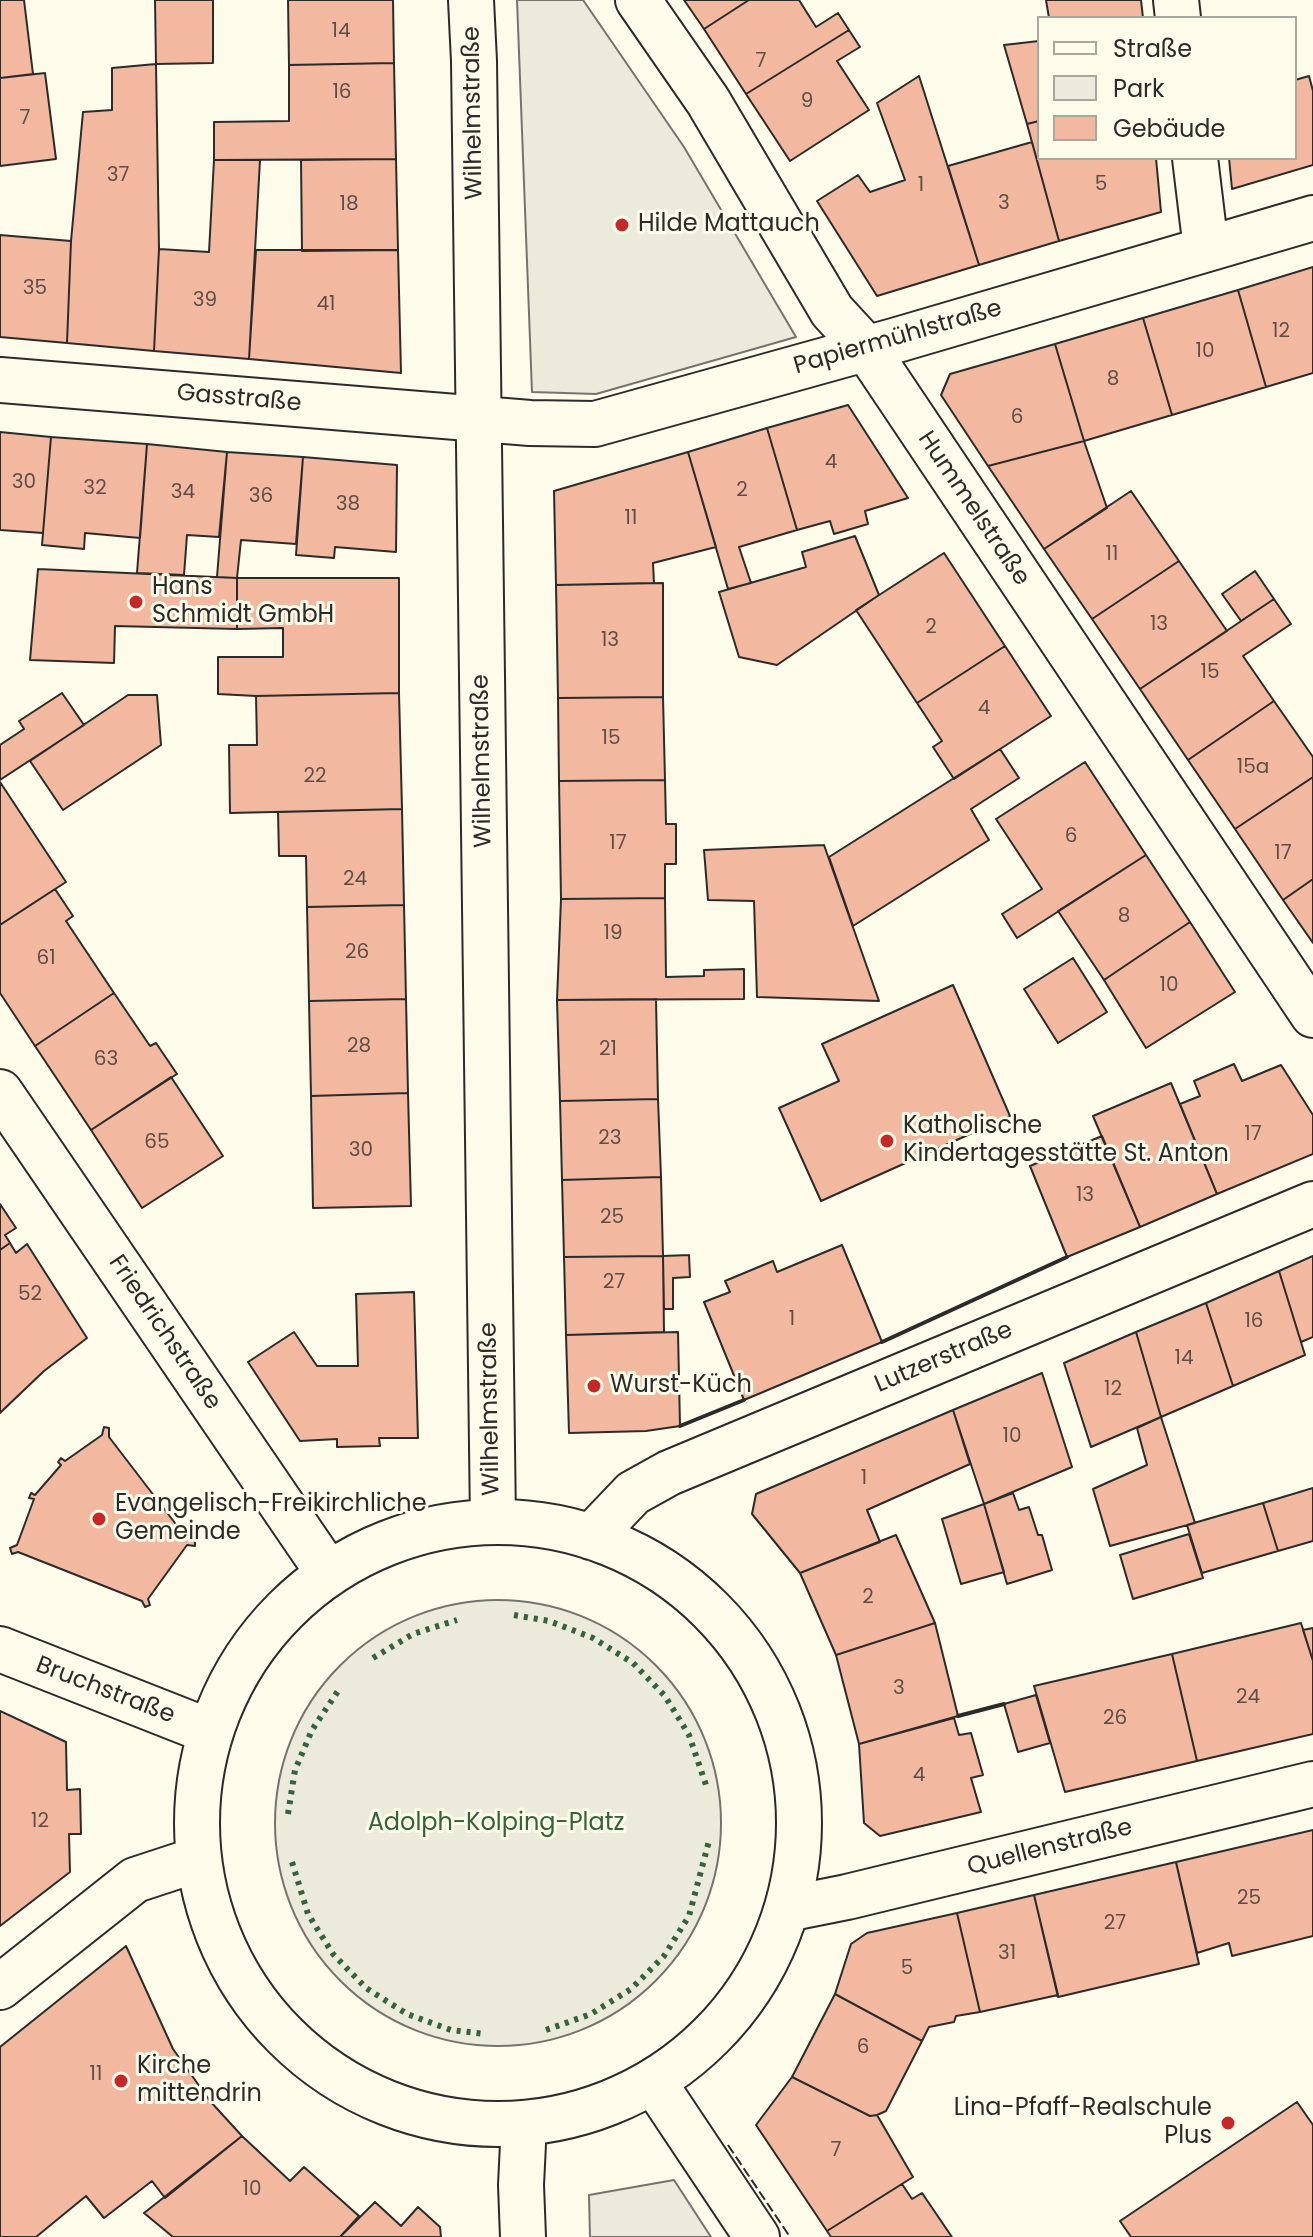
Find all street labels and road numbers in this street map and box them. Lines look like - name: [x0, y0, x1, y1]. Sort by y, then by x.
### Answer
- street label: Wilhelmstraße: [458, 26, 490, 200]
- street label: Papiermühlstraße: [791, 295, 1005, 381]
- street label: Gasstraße: [175, 379, 303, 419]
- street label: Hummelstraße: [911, 426, 1035, 592]
- street label: Wilhelmstraße: [467, 674, 499, 848]
- street label: Friedrichstraße: [102, 1250, 226, 1416]
- street label: Lutzerstraße: [871, 1316, 1017, 1400]
- street label: Wilhelmstraße: [475, 1322, 507, 1496]
- street label: Bruchstraße: [31, 1651, 179, 1731]
- street label: Quellenstraße: [965, 1814, 1135, 1882]

